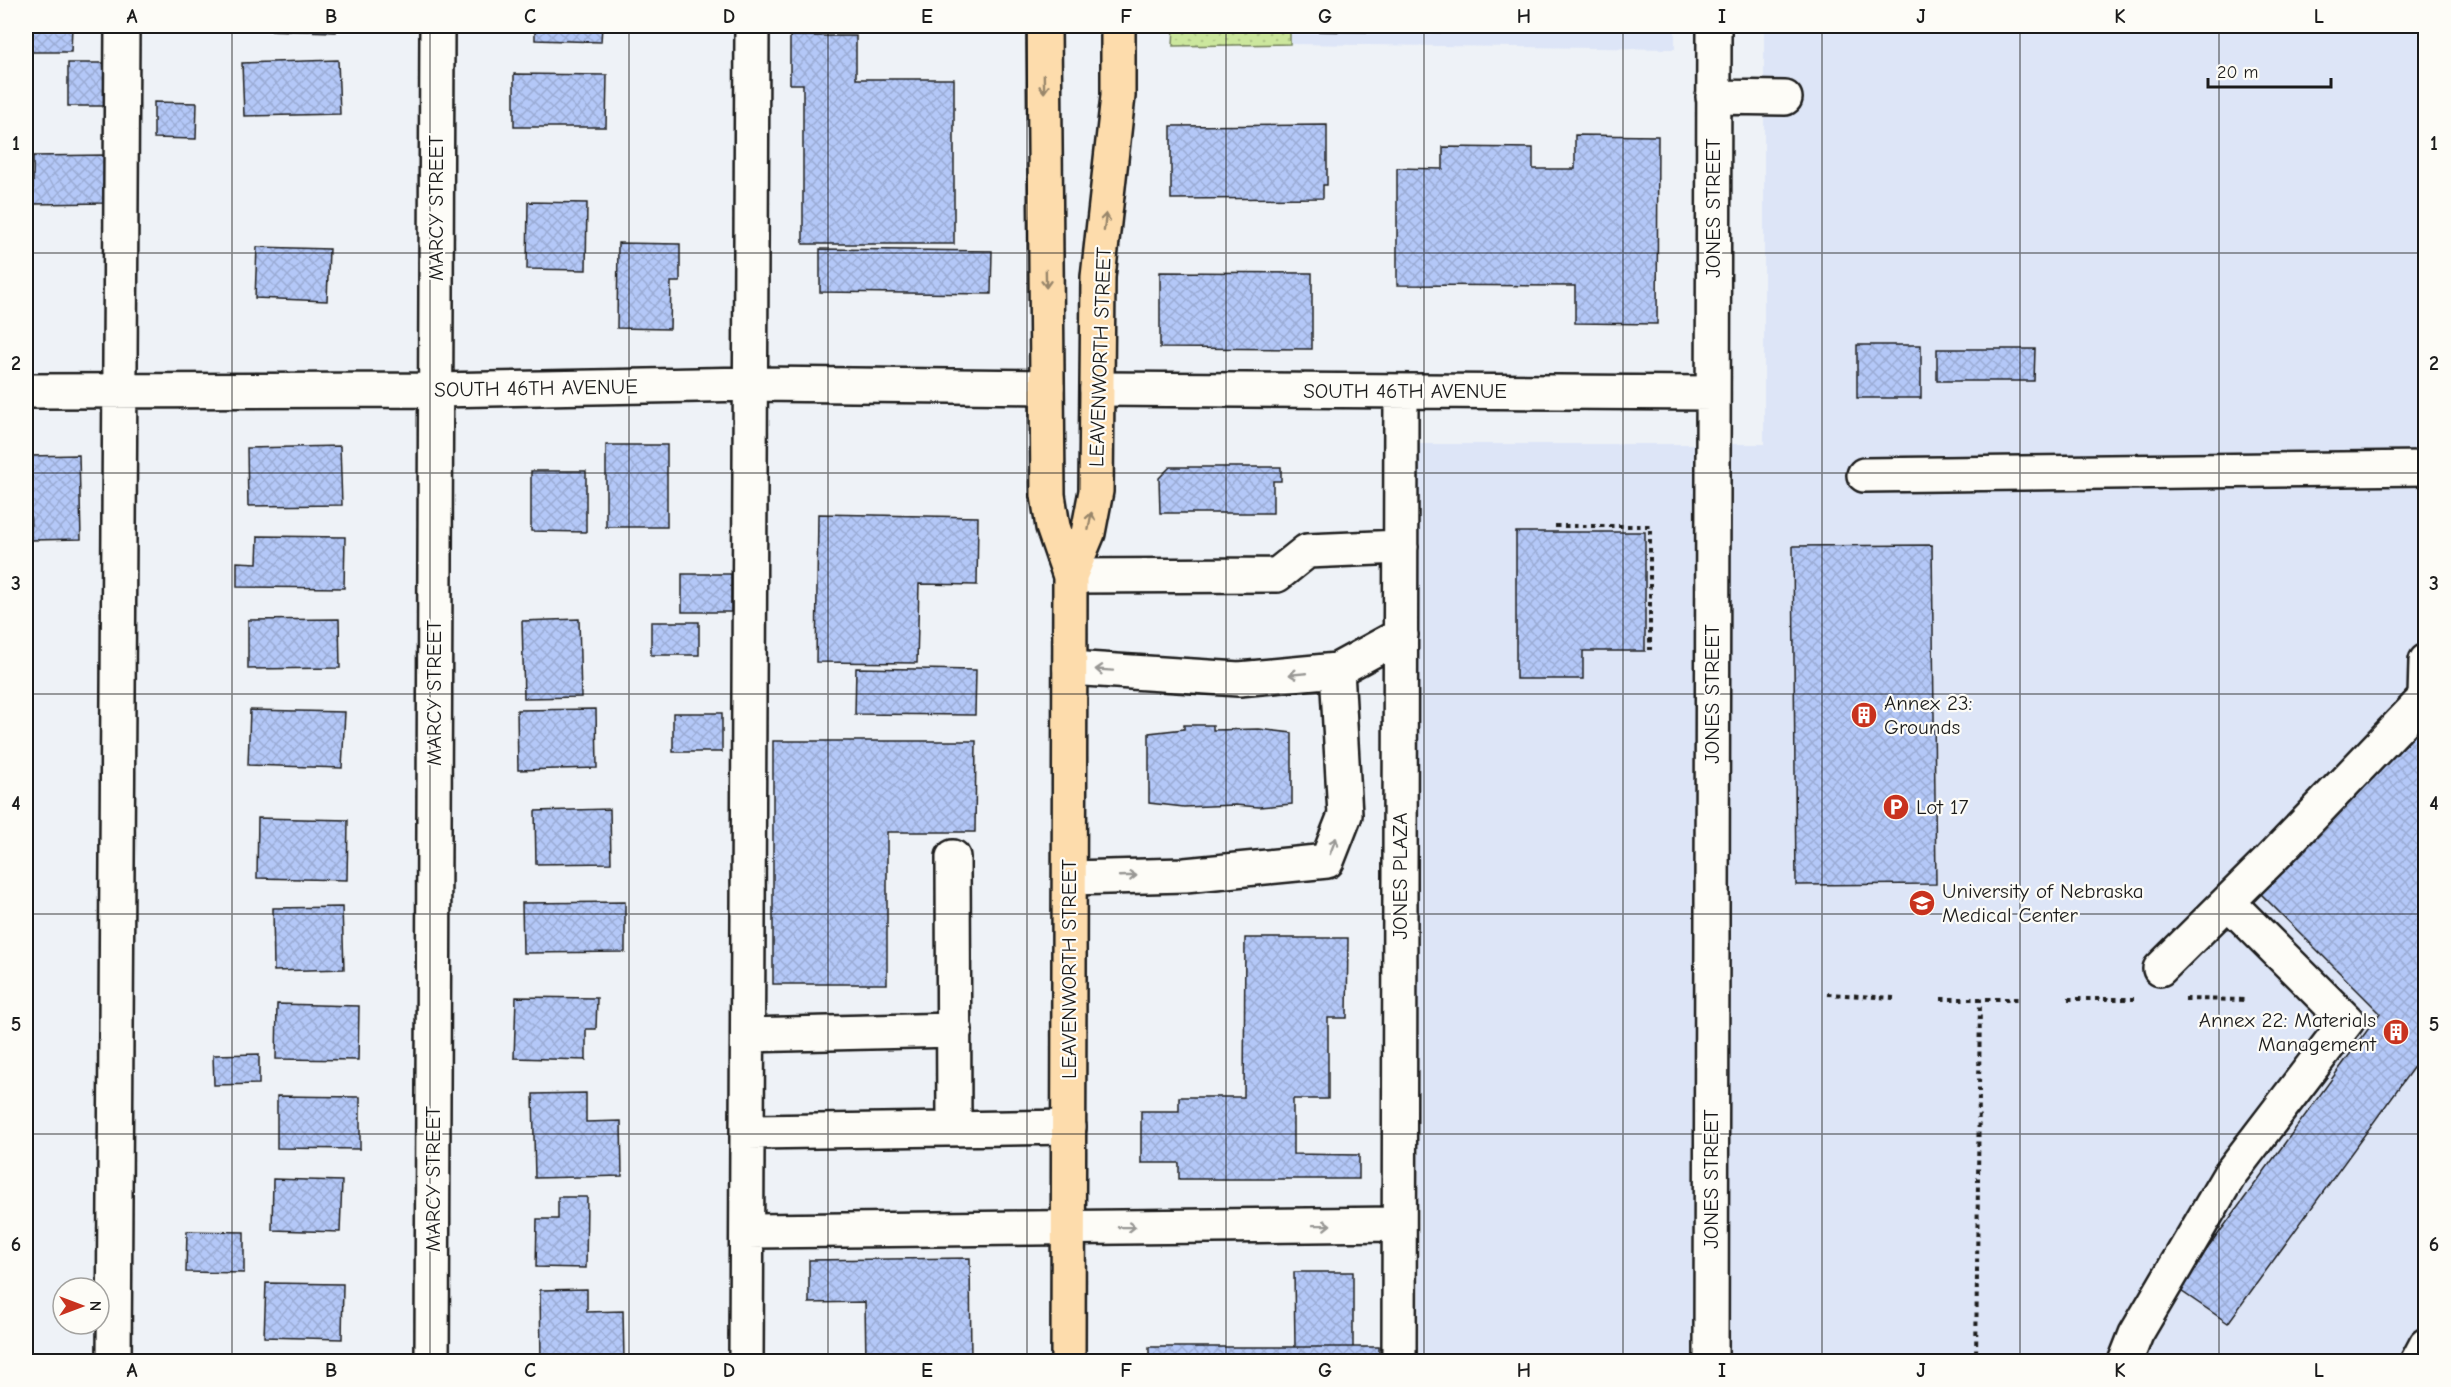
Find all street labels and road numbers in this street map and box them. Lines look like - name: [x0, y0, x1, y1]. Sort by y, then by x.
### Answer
- street label: MARCY STREET: [424, 135, 448, 281]
- street label: JONES STREET: [1701, 138, 1725, 278]
- street label: LEAVENWORTH STREET: [1084, 247, 1116, 467]
- street label: SOUTH 46TH AVENUE: [434, 374, 638, 402]
- street label: SOUTH 46TH AVENUE: [1303, 379, 1507, 403]
- street label: MARCY STREET: [422, 620, 446, 766]
- street label: JONES STREET: [1700, 624, 1724, 764]
- street label: JONES PLAZA: [1388, 812, 1412, 940]
- street label: LEAVENWORTH STREET: [1057, 859, 1081, 1079]
- street label: MARCY STREET: [421, 1106, 445, 1252]
- street label: JONES STREET: [1699, 1109, 1723, 1249]

